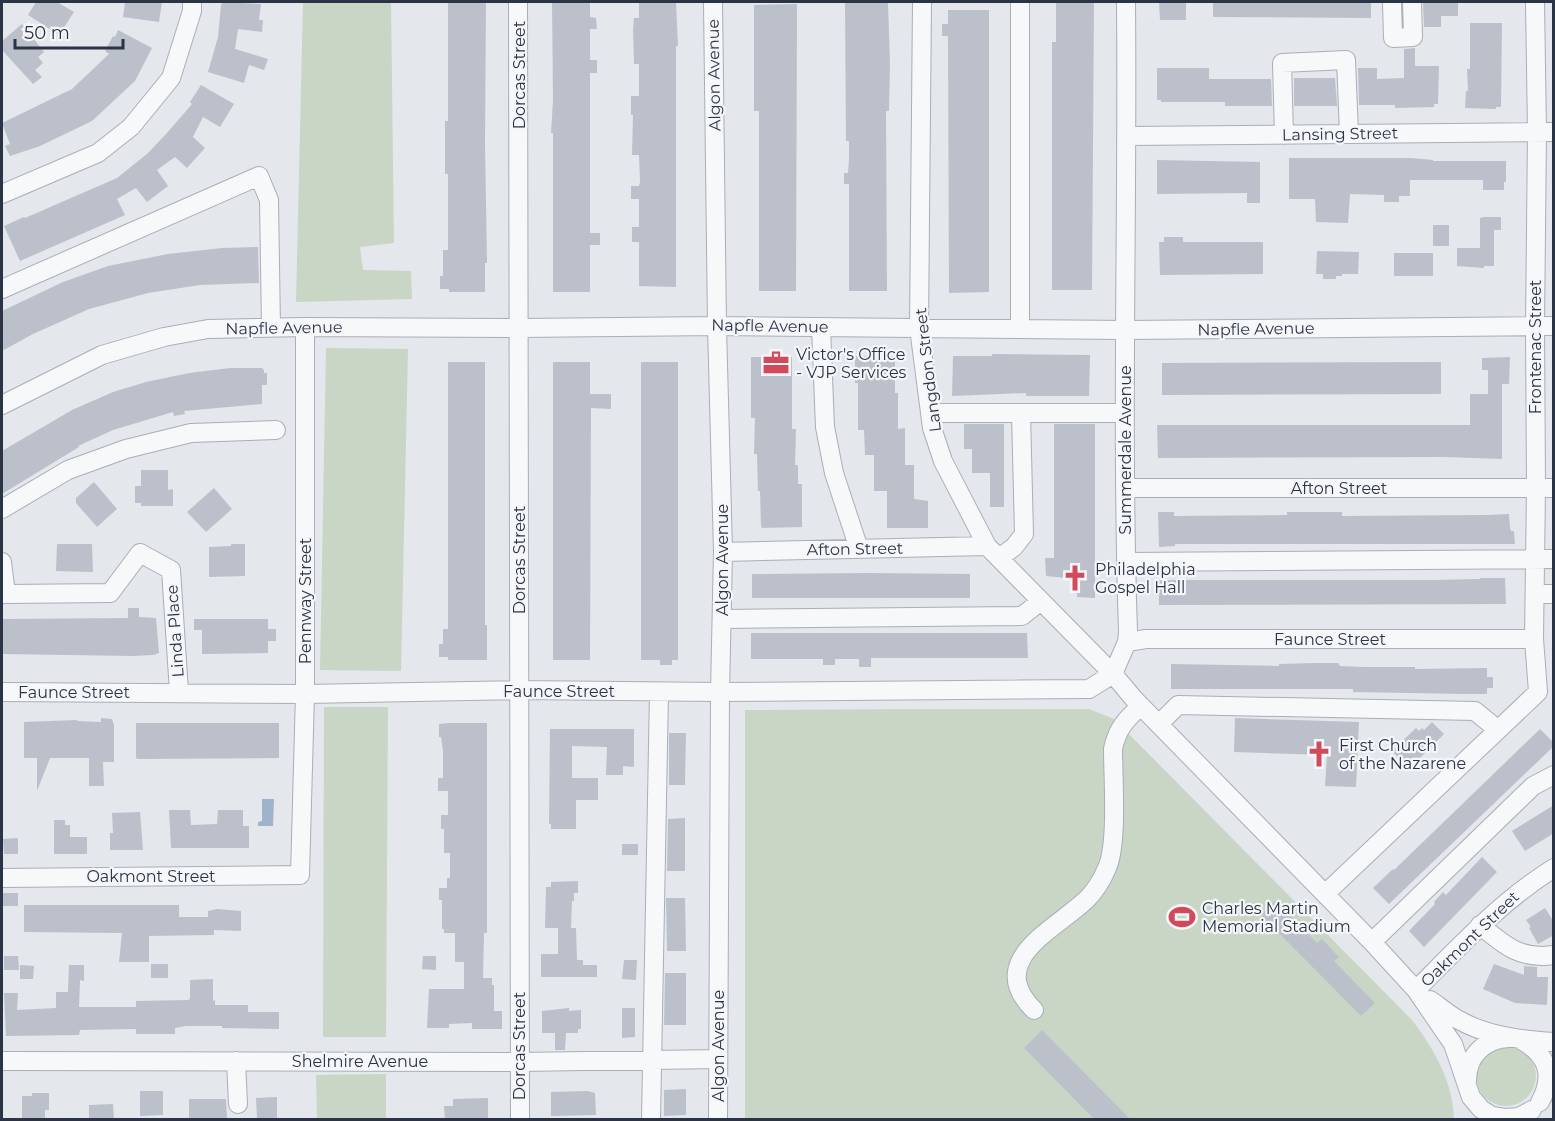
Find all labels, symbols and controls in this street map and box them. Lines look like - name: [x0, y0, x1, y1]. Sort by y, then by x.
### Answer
- scale bar: [15, 12, 123, 50]
- street label: Algon Avenue: [704, 19, 724, 131]
- street label: Dorcas Street: [510, 20, 529, 129]
- text: 50 m: [24, 22, 70, 44]
- street label: Lansing Street: [1282, 123, 1399, 145]
- street label: Frontenac Street: [1526, 279, 1545, 414]
- street label: Langdon Street: [911, 306, 945, 433]
- street label: Napfle Avenue: [711, 315, 829, 337]
- street label: Napfle Avenue: [225, 317, 343, 339]
- street label: Napfle Avenue: [1197, 318, 1315, 340]
- place label: Victor's Office - VJP Services: [796, 345, 907, 382]
- office icon: Victor's Office - VJP Services: [761, 348, 791, 378]
- street label: Summerdale Avenue: [1116, 365, 1135, 535]
- street label: Afton Street: [1291, 479, 1388, 498]
- street label: Algon Avenue: [713, 504, 732, 616]
- street label: Dorcas Street: [510, 505, 529, 614]
- street label: Pennway Street: [296, 537, 315, 664]
- street label: Afton Street: [807, 539, 904, 559]
- place label: Philadelphia Gospel Hall: [1095, 560, 1196, 597]
- church icon: Philadelphia Gospel Hall: [1060, 563, 1090, 593]
- street label: Linda Place: [162, 584, 188, 678]
- street label: Faunce Street: [1274, 630, 1386, 649]
- street label: Faunce Street: [503, 682, 615, 701]
- street label: Faunce Street: [18, 683, 130, 702]
- place label: First Church of the Nazarene: [1339, 736, 1466, 773]
- church icon: First Church of the Nazarene: [1304, 739, 1334, 769]
- street label: Oakmont Street: [86, 867, 216, 886]
- street label: Oakmont Street: [1417, 887, 1523, 991]
- place label: Charles Martin Memorial Stadium: [1202, 899, 1351, 936]
- sports icon: Charles Martin Memorial Stadium: [1167, 902, 1197, 932]
- street label: Algon Avenue: [709, 990, 728, 1102]
- street label: Dorcas Street: [510, 991, 529, 1100]
- street label: Shelmire Avenue: [292, 1052, 428, 1071]

